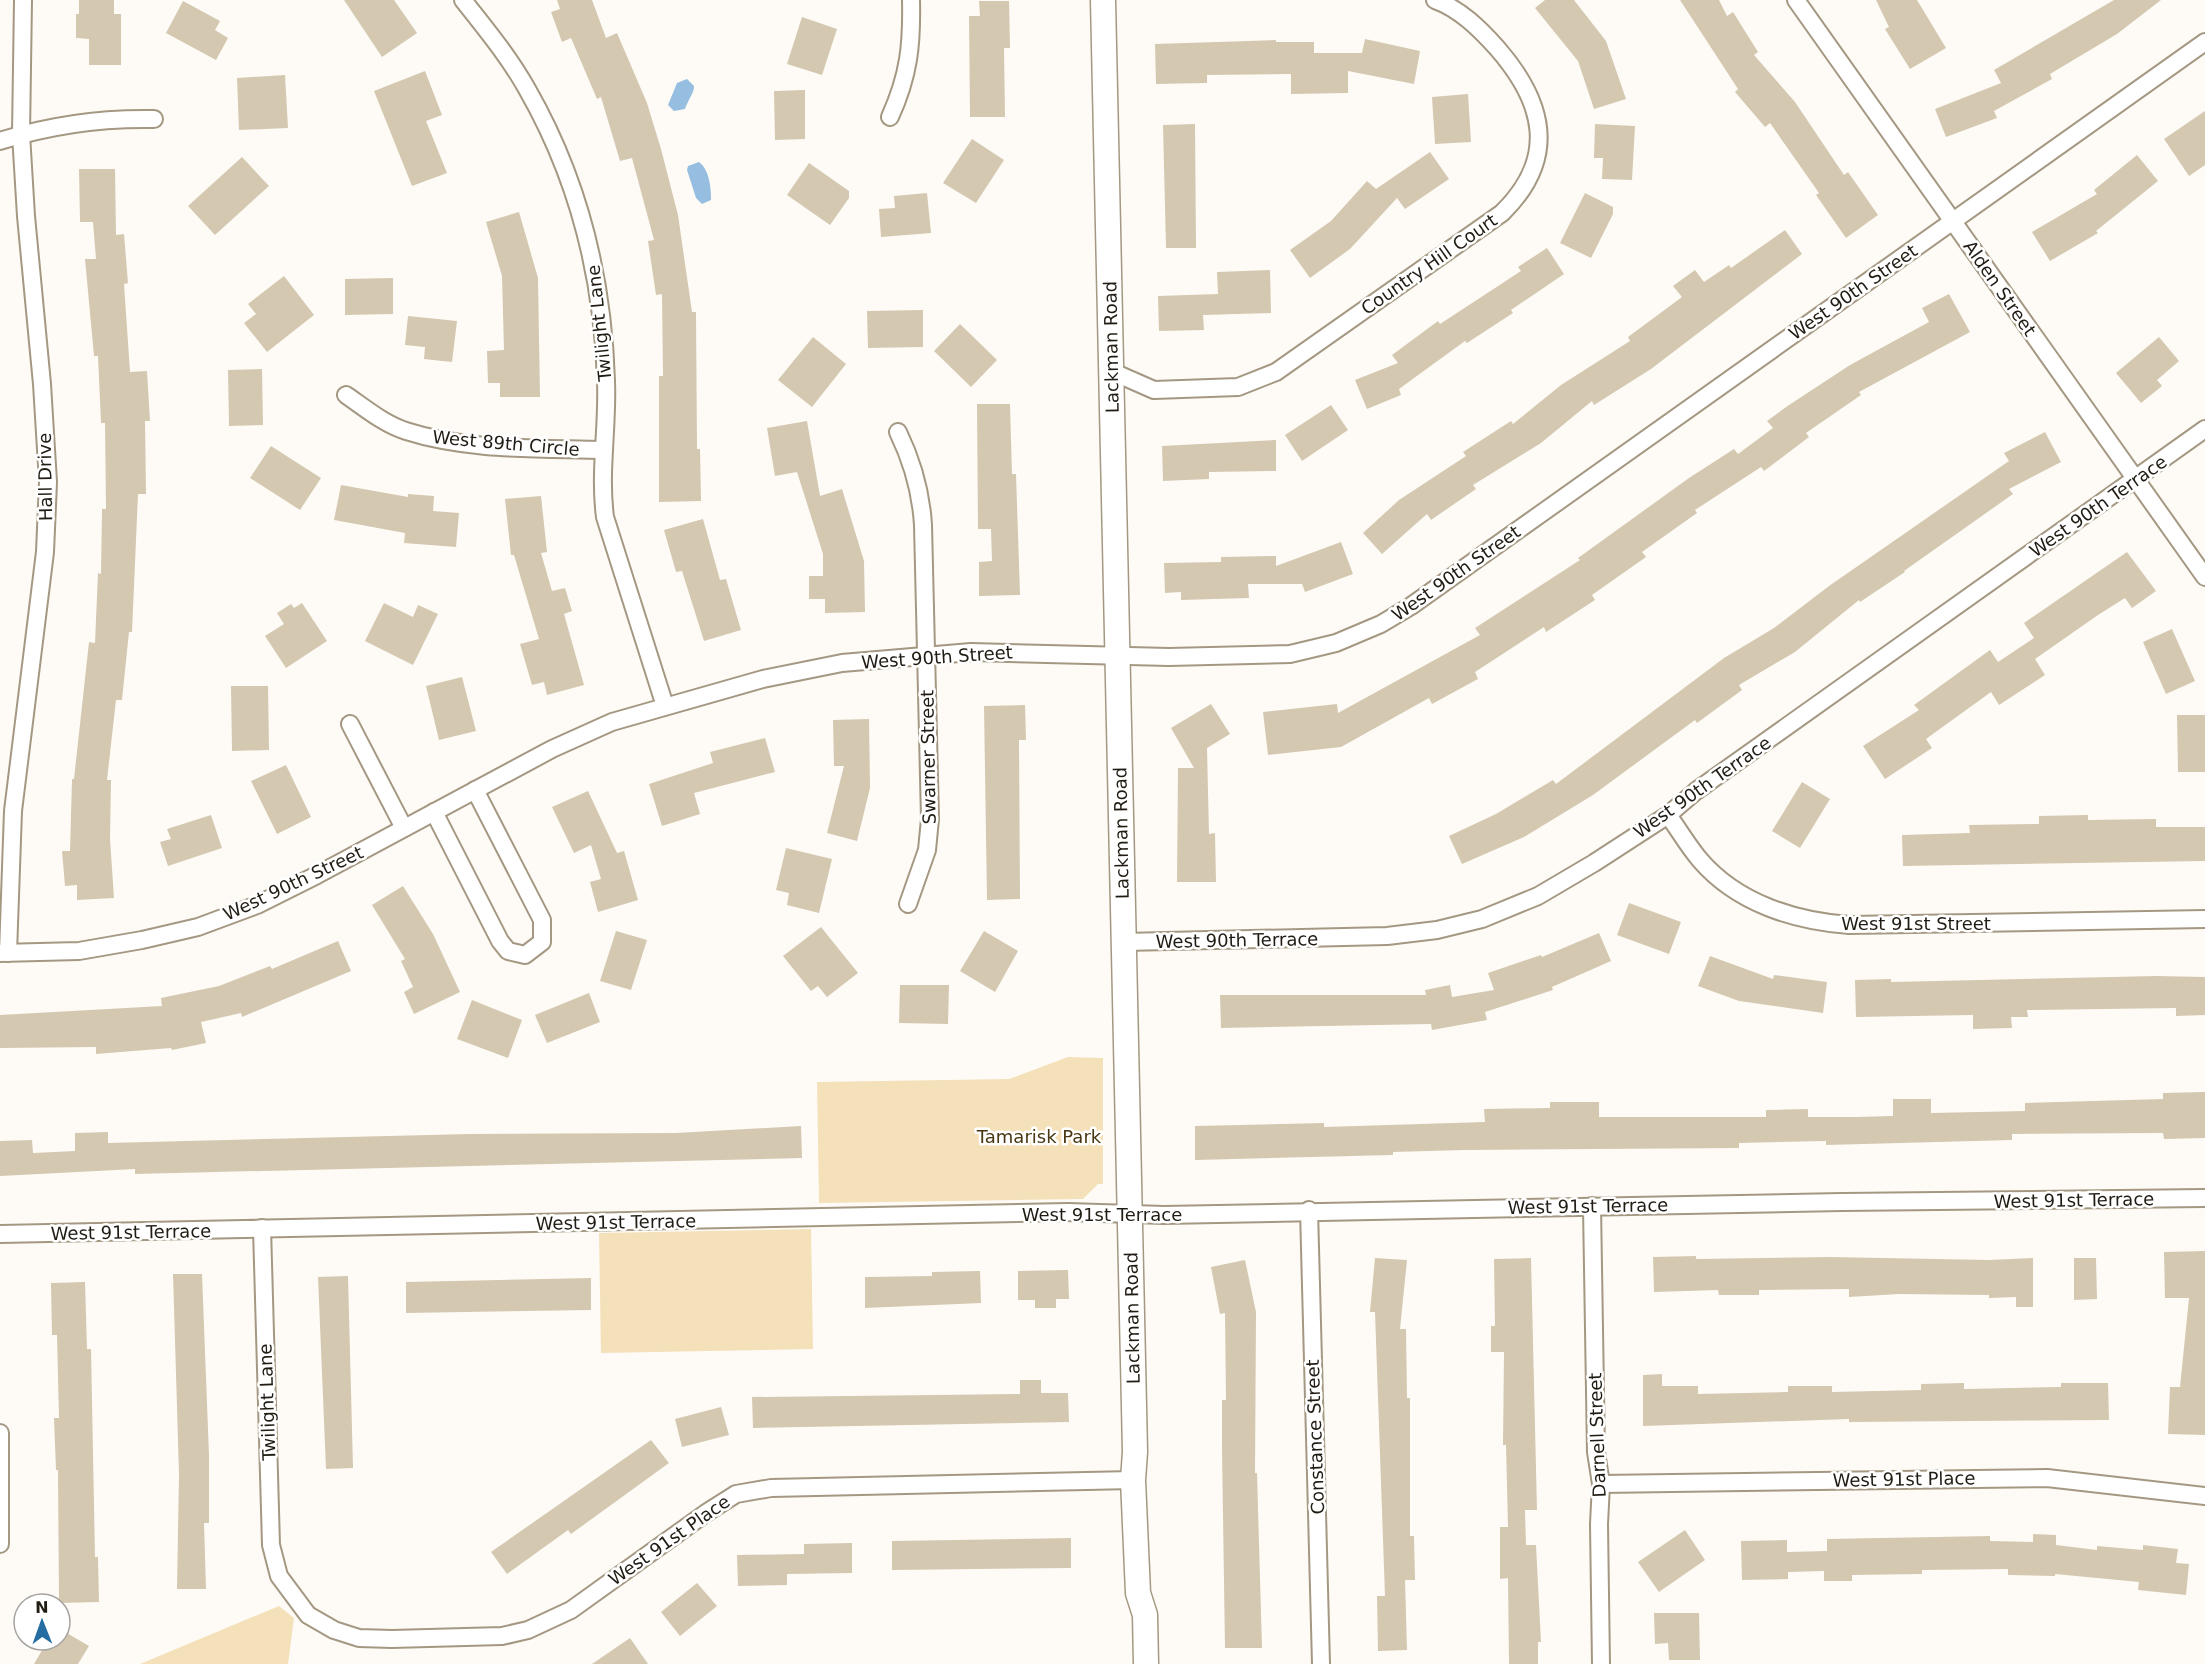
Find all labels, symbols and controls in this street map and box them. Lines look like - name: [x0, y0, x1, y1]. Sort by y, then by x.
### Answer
- street label: Country Hill Court: [1357, 209, 1501, 319]
- street label: Alden Street: [1959, 236, 2041, 340]
- street label: West 90th Street: [1785, 240, 1921, 344]
- street label: Twilight Lane: [582, 264, 616, 383]
- street label: Lackman Road: [1099, 281, 1123, 413]
- street label: West 89th Circle: [432, 426, 580, 460]
- street label: Hall Drive: [34, 433, 56, 521]
- street label: West 90th Terrace: [2025, 451, 2171, 561]
- street label: West 90th Street: [1388, 521, 1524, 625]
- street label: West 90th Street: [861, 641, 1013, 673]
- street label: Swarner Street: [916, 690, 940, 824]
- street label: West 90th Terrace: [1629, 732, 1775, 842]
- street label: Lackman Road: [1109, 767, 1133, 899]
- street label: West 90th Street: [220, 841, 366, 925]
- street label: West 91st Street: [1841, 913, 1991, 934]
- street label: West 90th Terrace: [1156, 928, 1318, 952]
- park label: Tamarisk Park: [976, 1126, 1102, 1147]
- street label: West 91st Terrace: [1994, 1188, 2154, 1212]
- street label: West 91st Terrace: [1508, 1194, 1668, 1218]
- street label: West 91st Terrace: [1022, 1204, 1182, 1225]
- street label: West 91st Terrace: [536, 1210, 696, 1234]
- street label: West 91st Terrace: [51, 1220, 211, 1244]
- street label: Lackman Road: [1120, 1252, 1144, 1384]
- street label: Twilight Lane: [254, 1343, 280, 1462]
- street label: Constance Street: [1302, 1359, 1328, 1515]
- street label: Darnell Street: [1584, 1372, 1610, 1498]
- street label: West 91st Place: [1832, 1467, 1976, 1491]
- street label: West 91st Place: [604, 1490, 734, 1590]
- north arrow: [12, 1592, 72, 1652]
- text: N: [35, 1598, 49, 1617]

